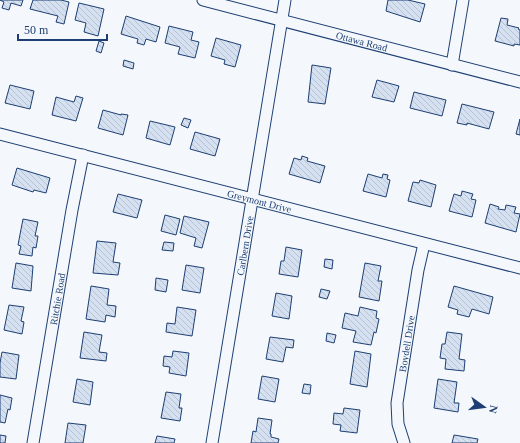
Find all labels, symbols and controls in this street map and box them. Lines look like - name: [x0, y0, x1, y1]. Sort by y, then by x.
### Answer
- scale bar: [18, 16, 107, 42]
- text: 50 m: [24, 23, 49, 37]
- street label: Ottawa Road: [335, 29, 389, 53]
- street label: Greymont Drive: [226, 187, 293, 215]
- street label: Carlbern Drive: [234, 214, 255, 276]
- street label: Ritchie Road: [47, 272, 67, 326]
- street label: Boydell Drive: [396, 314, 416, 373]
- north arrow: [464, 387, 504, 427]
- text: N: [487, 404, 500, 415]

